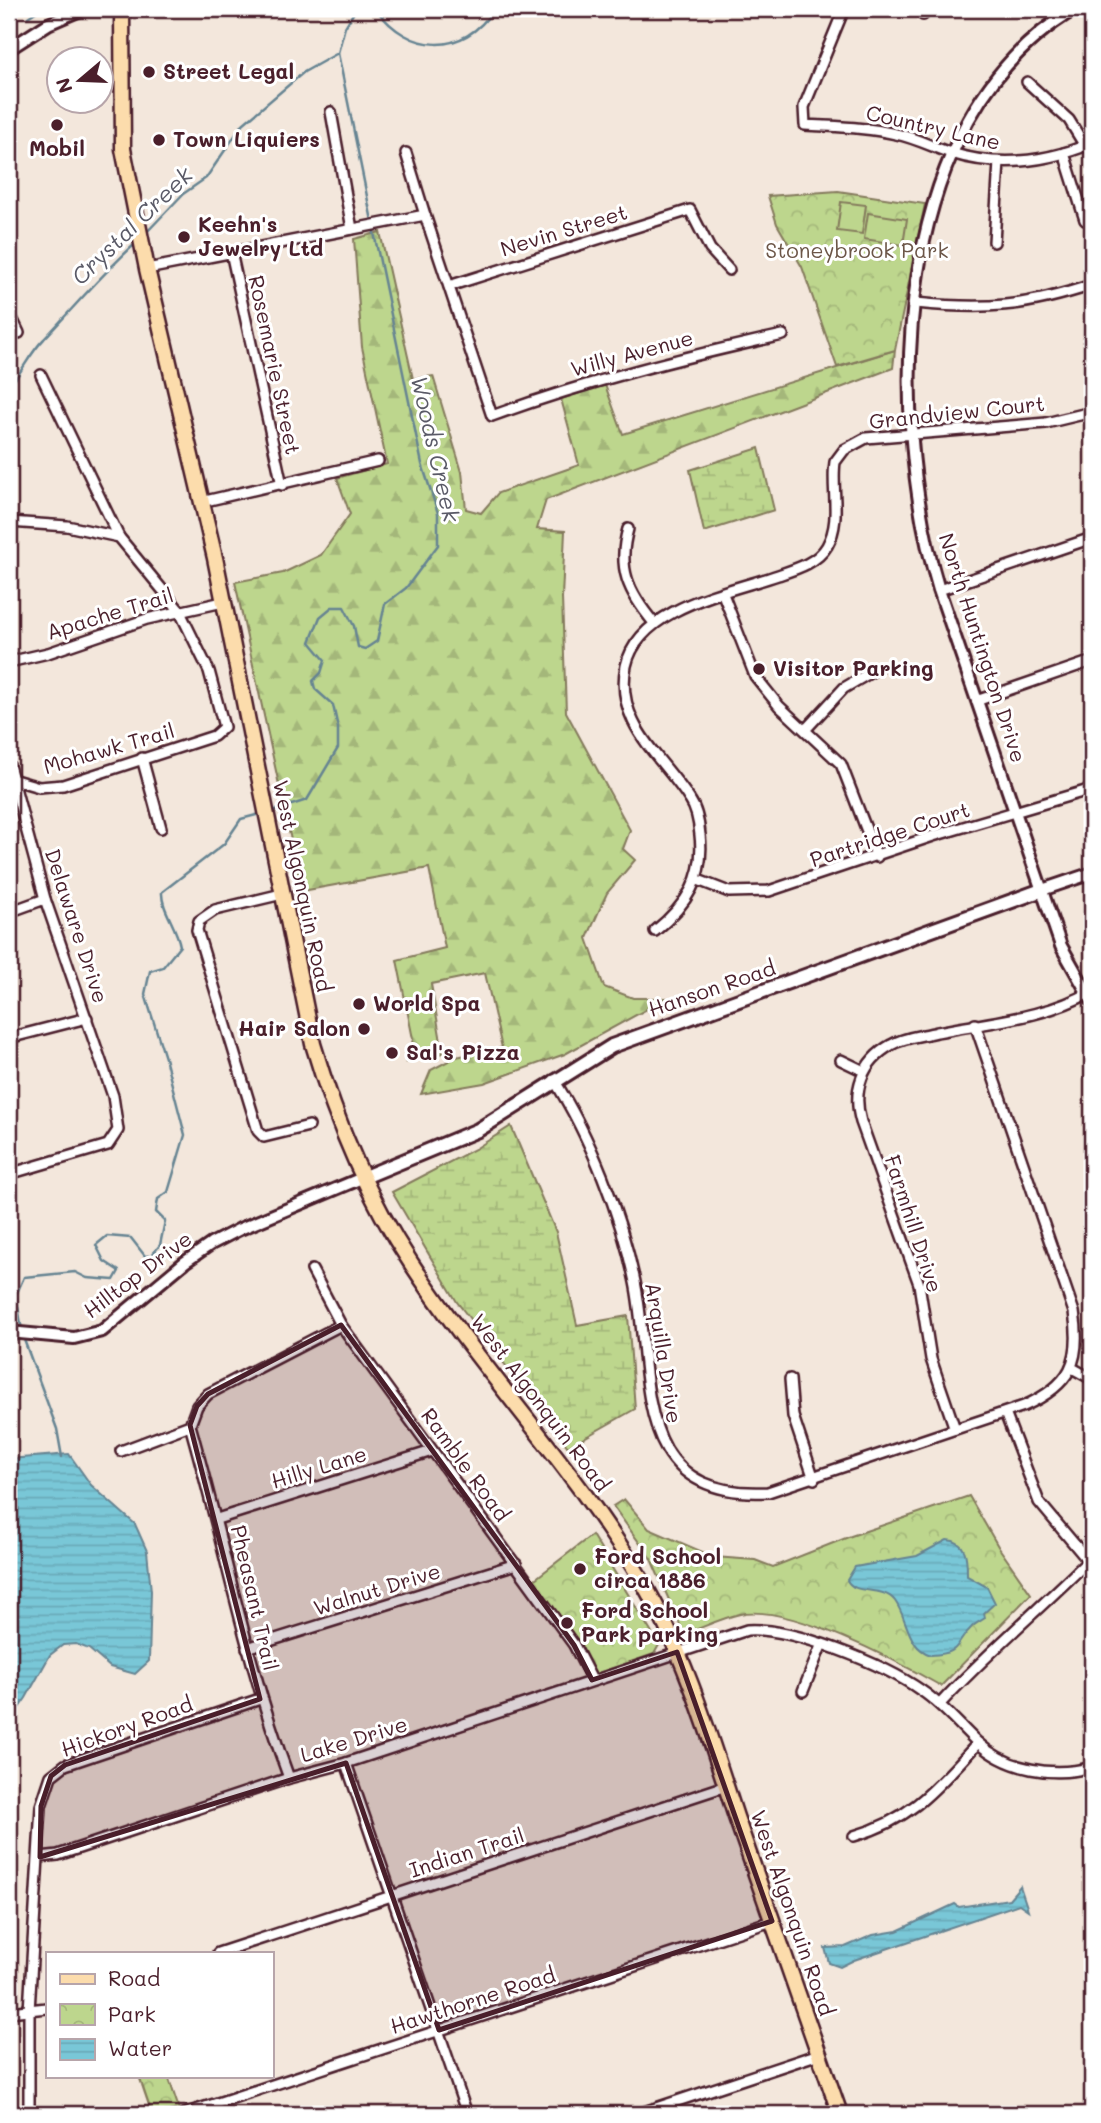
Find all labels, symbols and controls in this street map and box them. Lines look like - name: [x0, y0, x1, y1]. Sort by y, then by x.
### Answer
- north arrow: [46, 46, 116, 116]
- place label: Street Legal: [163, 57, 294, 84]
- marker: Street Legal: [141, 64, 157, 80]
- text: N: [49, 75, 78, 97]
- street label: Country Lane: [864, 98, 1003, 155]
- marker: Mobil: [49, 117, 65, 133]
- place label: Town Liquiers: [173, 125, 320, 152]
- marker: Town Liquiers: [151, 132, 167, 148]
- place label: Mobil: [29, 134, 85, 161]
- water label: Crystal Creek: [64, 159, 199, 291]
- street label: Nevin Street: [497, 197, 630, 262]
- place label: Keehn's Jewelry Ltd: [198, 210, 323, 262]
- marker: Keehn's Jewelry Ltd: [176, 229, 192, 245]
- park label: Stoneybrook Park: [765, 236, 949, 263]
- street label: Rosemarie Street: [243, 273, 308, 457]
- street label: Willy Avenue: [567, 323, 696, 382]
- water label: Woods Creek: [405, 373, 468, 526]
- street label: Grandview Court: [868, 389, 1046, 434]
- street label: North Huntington Drive: [934, 530, 1033, 766]
- street label: Apache Trail: [43, 580, 176, 645]
- place label: Visitor Parking: [773, 654, 933, 681]
- marker: Visitor Parking: [751, 661, 767, 677]
- street label: Mohawk Trail: [40, 716, 177, 779]
- street label: West Algonquin Road: [268, 777, 339, 994]
- street label: Partridge Court: [806, 795, 973, 872]
- street label: Delaware Drive: [40, 845, 115, 1006]
- street label: Hanson Road: [644, 953, 779, 1022]
- place label: World Spa: [373, 989, 480, 1016]
- marker: World Spa: [351, 996, 367, 1012]
- place label: Hair Salon: [238, 1014, 350, 1041]
- marker: Hair Salon: [356, 1021, 372, 1037]
- place label: Sal's Pizza: [406, 1038, 520, 1065]
- marker: Sal's Pizza: [384, 1045, 400, 1061]
- street label: Farmhill Drive: [879, 1151, 949, 1296]
- street label: Hilltop Drive: [78, 1224, 197, 1323]
- street label: Arquilla Drive: [640, 1280, 689, 1425]
- street label: West Algonquin Road: [466, 1308, 617, 1496]
- street label: Ramble Road: [416, 1402, 517, 1526]
- street label: Hilly Lane: [268, 1439, 370, 1494]
- street label: Pheasant Trail: [226, 1522, 285, 1673]
- place label: Ford School circa 1886: [594, 1542, 721, 1593]
- street label: Walnut Drive: [310, 1556, 443, 1621]
- marker: Ford School circa 1886: [572, 1561, 588, 1577]
- place label: Ford School Park parking: [581, 1596, 718, 1647]
- marker: Ford School Park parking: [559, 1615, 575, 1631]
- street label: Hickory Road: [57, 1689, 196, 1762]
- street label: Lake Drive: [297, 1709, 410, 1768]
- street label: West Algonquin Road: [746, 1806, 841, 2019]
- street label: Indian Trail: [406, 1820, 527, 1883]
- legend: [46, 1952, 273, 2078]
- street label: Hawthorne Road: [387, 1960, 559, 2039]
- text: Road: [108, 1964, 160, 1991]
- text: Park: [108, 2000, 156, 2027]
- text: Water: [108, 2034, 172, 2061]

